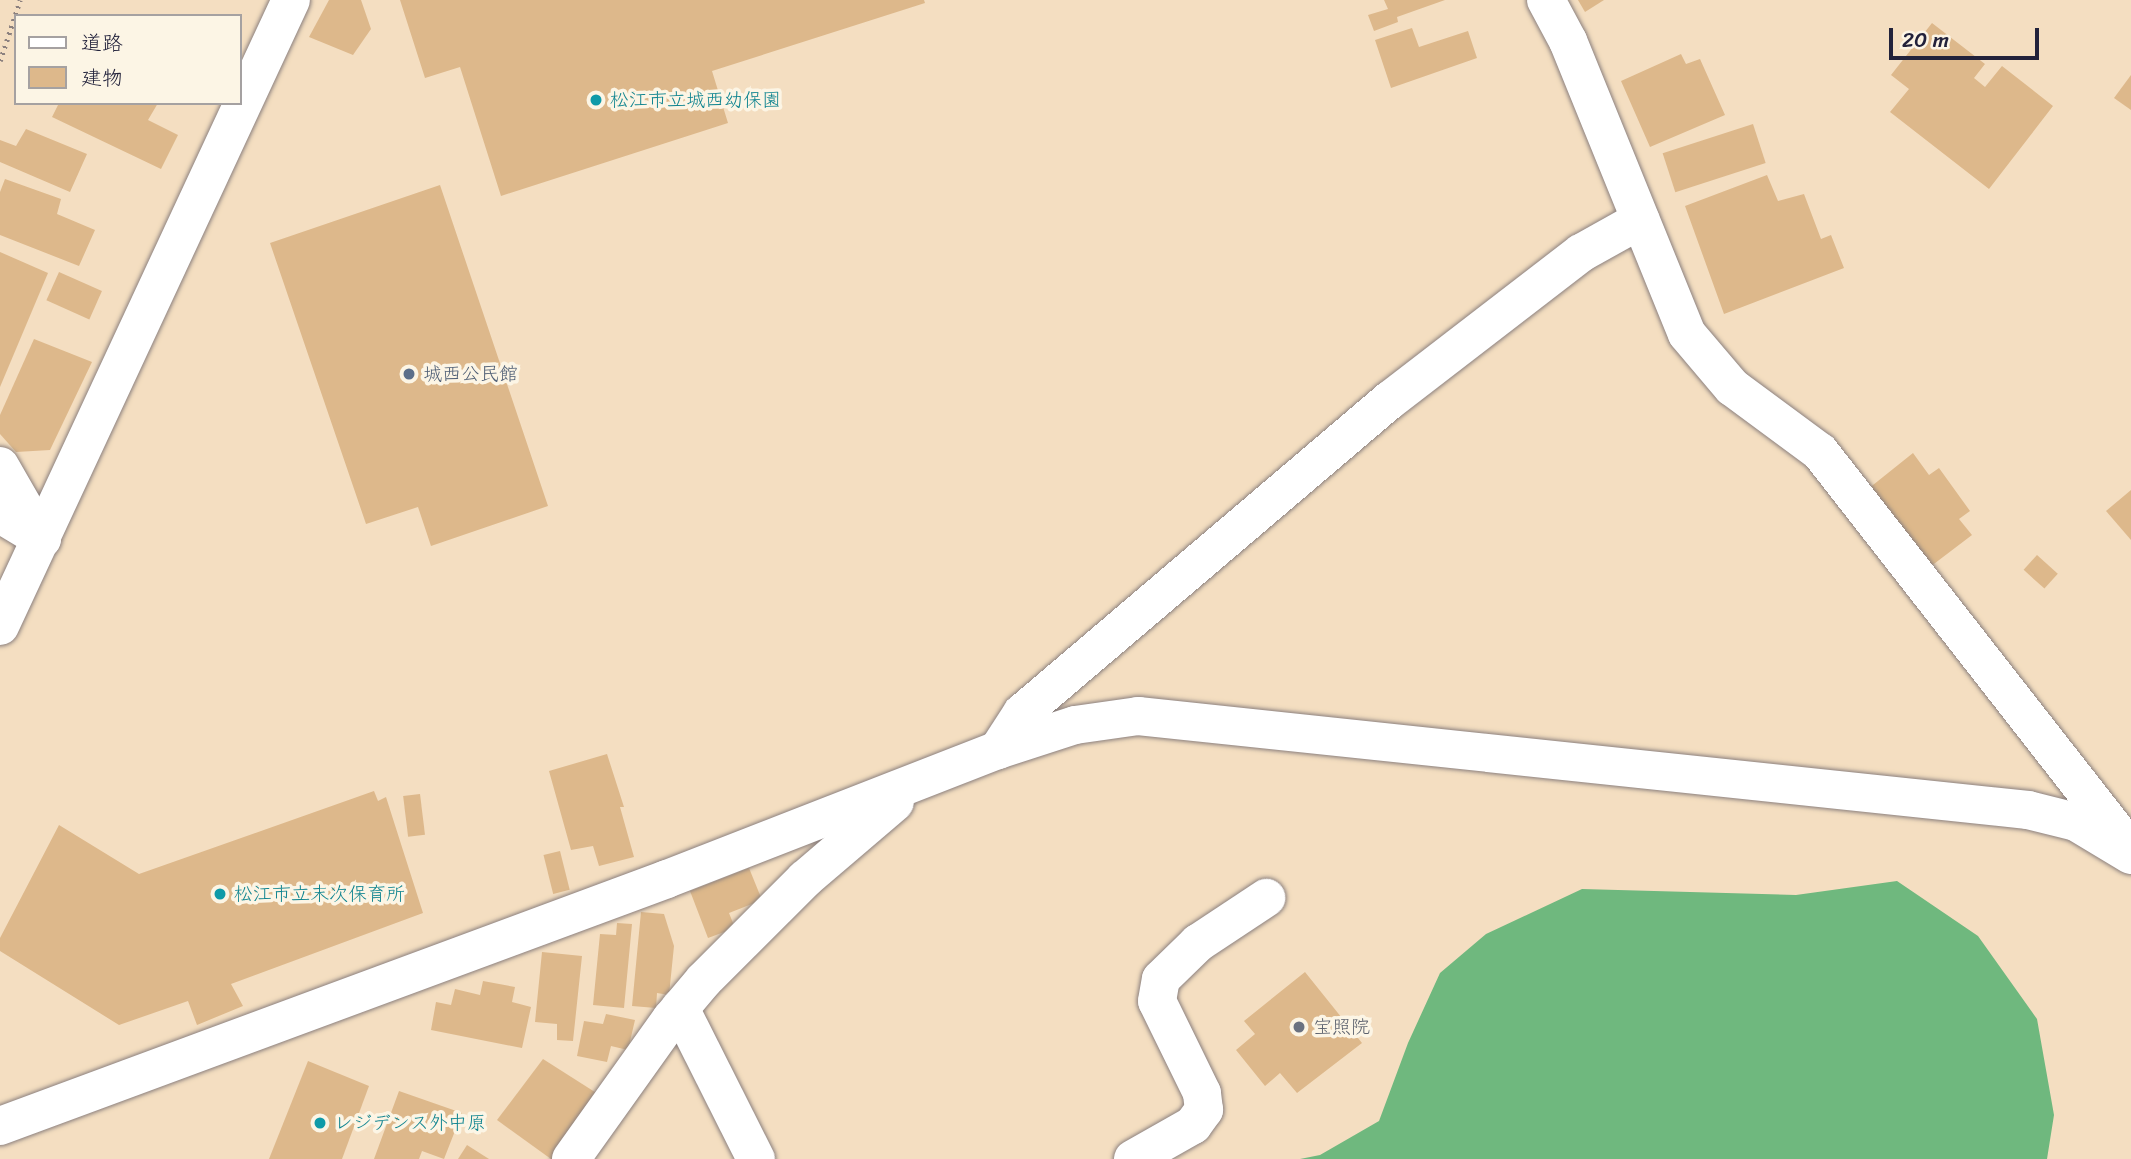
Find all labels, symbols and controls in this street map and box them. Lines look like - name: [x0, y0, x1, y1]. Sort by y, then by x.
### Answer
- legend: [14, 14, 242, 105]
- scale bar: [1893, 14, 2044, 58]
- text: 20 m: [1902, 21, 1949, 59]
- text: 道路: [81, 24, 123, 62]
- text: 建物: [81, 59, 123, 97]
- place label: 松江市立城西幼保園: [610, 89, 781, 111]
- marker: 松江市立城西幼保園: [588, 92, 604, 108]
- place label: 城西公民館: [423, 363, 518, 385]
- marker: 城西公民館: [401, 366, 417, 382]
- place label: 松江市立末次保育所: [234, 883, 405, 905]
- marker: 松江市立末次保育所: [212, 886, 228, 902]
- place label: 宝照院: [1313, 1016, 1370, 1038]
- marker: 宝照院: [1291, 1019, 1307, 1035]
- place label: レジデンス外中原: [334, 1112, 486, 1134]
- marker: レジデンス外中原: [312, 1115, 328, 1131]

